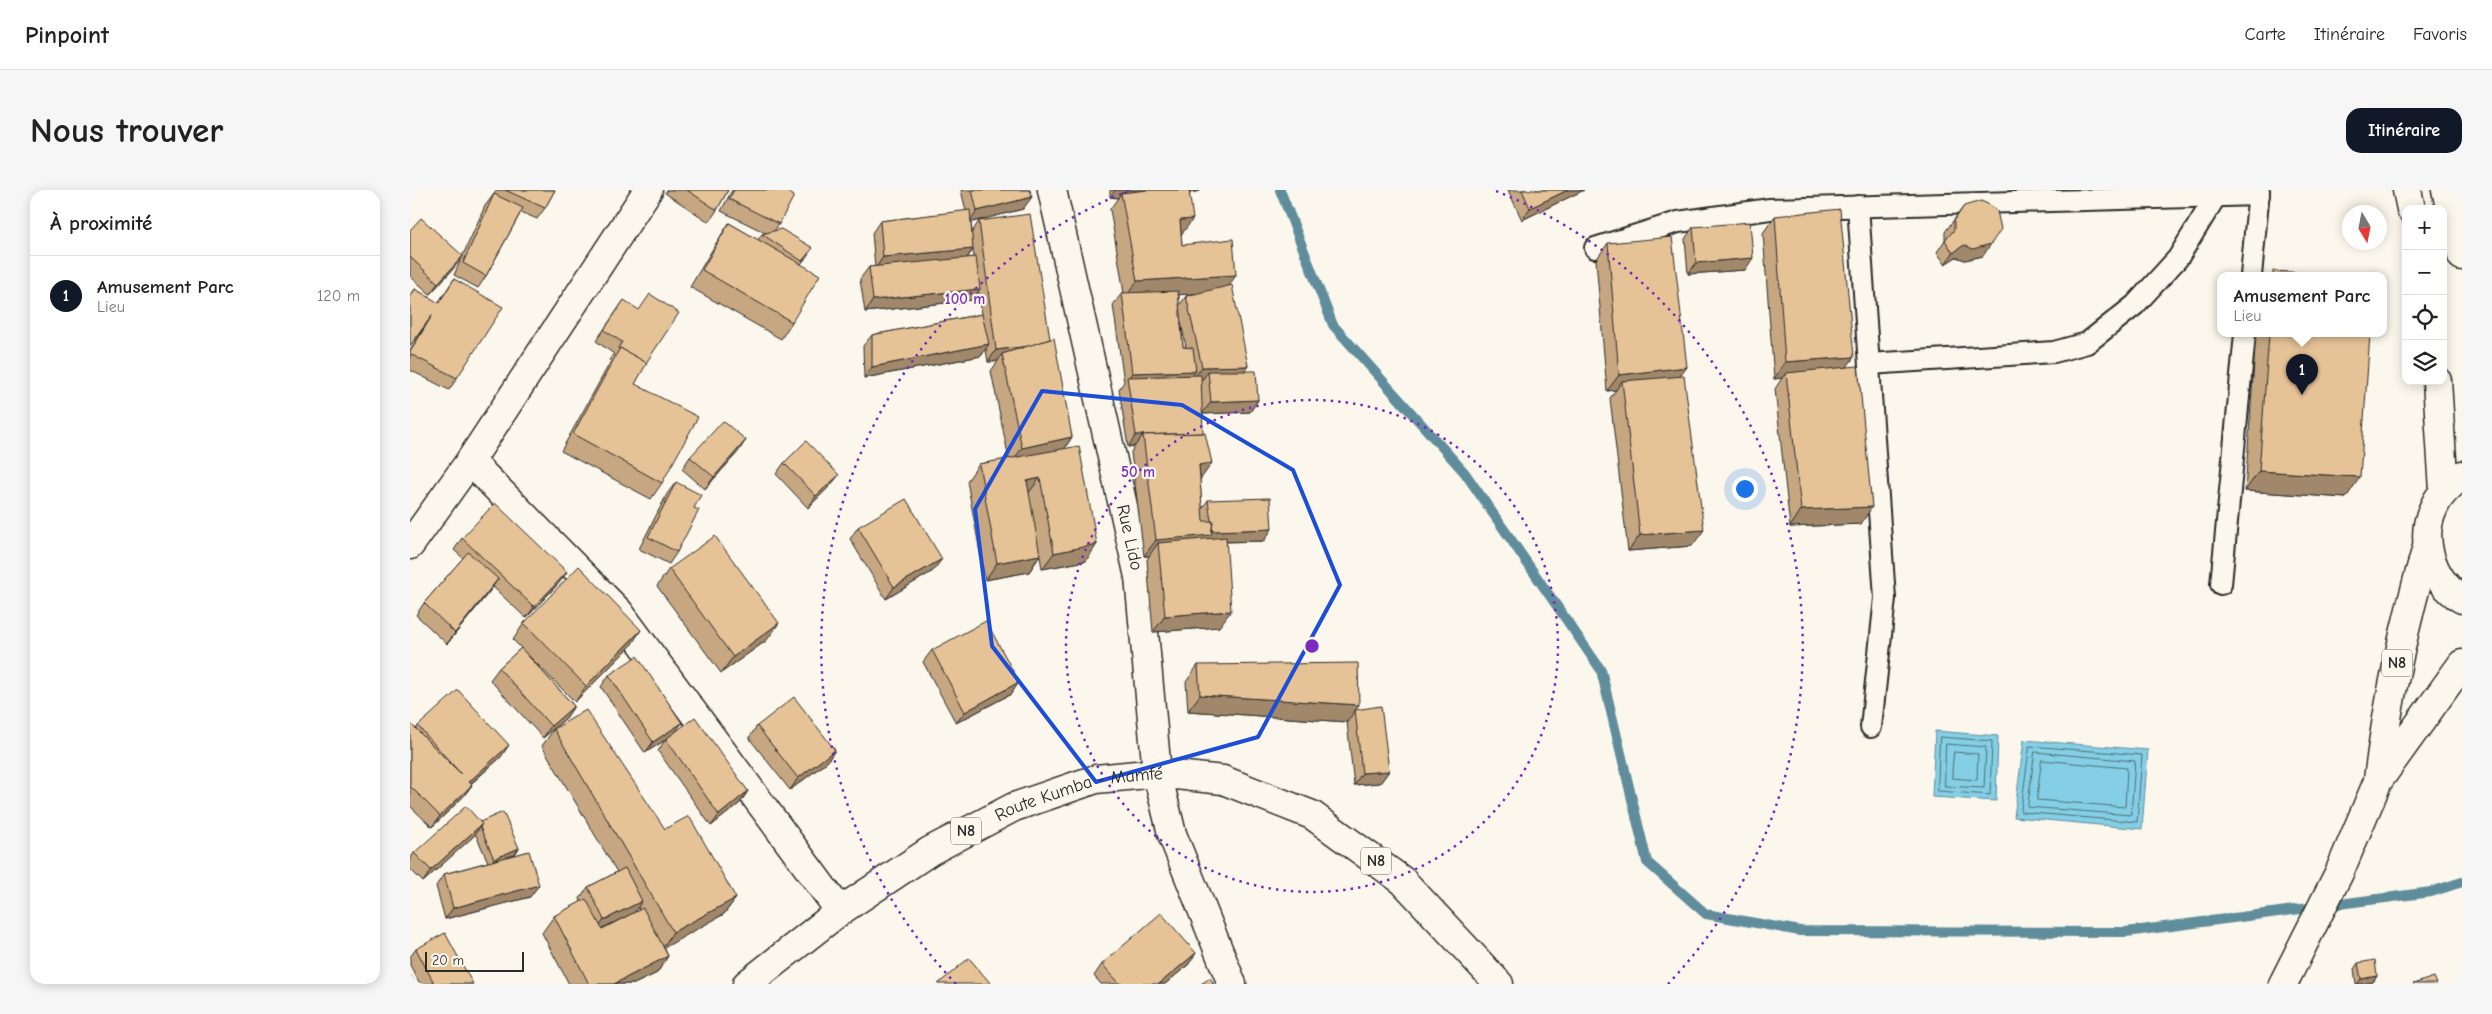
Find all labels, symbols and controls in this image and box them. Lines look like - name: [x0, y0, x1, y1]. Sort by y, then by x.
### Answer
- text: Pinpoint: [25, 21, 109, 49]
- text: Carte: [2245, 24, 2286, 45]
- text: Itinéraire: [2314, 24, 2385, 45]
- text: Favoris: [2413, 24, 2467, 45]
- button: Itinéraire: [2346, 108, 2462, 153]
- text: Nous trouver: [30, 110, 223, 151]
- north arrow: [2342, 205, 2387, 250]
- map controls: [2402, 205, 2447, 385]
- button: +: [2402, 205, 2447, 250]
- text: À proximité: [50, 211, 152, 235]
- button: −: [2402, 250, 2447, 295]
- popup: [2217, 272, 2387, 337]
- text: Amusement Parc: [97, 276, 234, 298]
- text: Amusement Parc: [2234, 285, 2370, 307]
- text: 1: [63, 287, 69, 305]
- text: 120 m: [317, 287, 360, 305]
- text: 100 m: [945, 290, 985, 308]
- button: locate: [2402, 295, 2447, 340]
- text: Lieu: [97, 298, 125, 316]
- text: Lieu: [2234, 307, 2261, 325]
- button: layers: [2402, 340, 2447, 385]
- pin: 1: [2286, 354, 2318, 395]
- text: 50 m: [1121, 463, 1155, 481]
- your location: [1732, 476, 1758, 502]
- street label: Rue Lido: [1112, 502, 1148, 572]
- centre of rings: [1303, 637, 1321, 655]
- road number: N8: [2382, 649, 2412, 676]
- street label: Route Kumba - Mamfé: [991, 762, 1164, 826]
- road number: N8: [951, 817, 981, 844]
- road number: N8: [1361, 848, 1391, 874]
- scale bar: [425, 949, 524, 972]
- text: 20 m: [432, 952, 464, 969]

